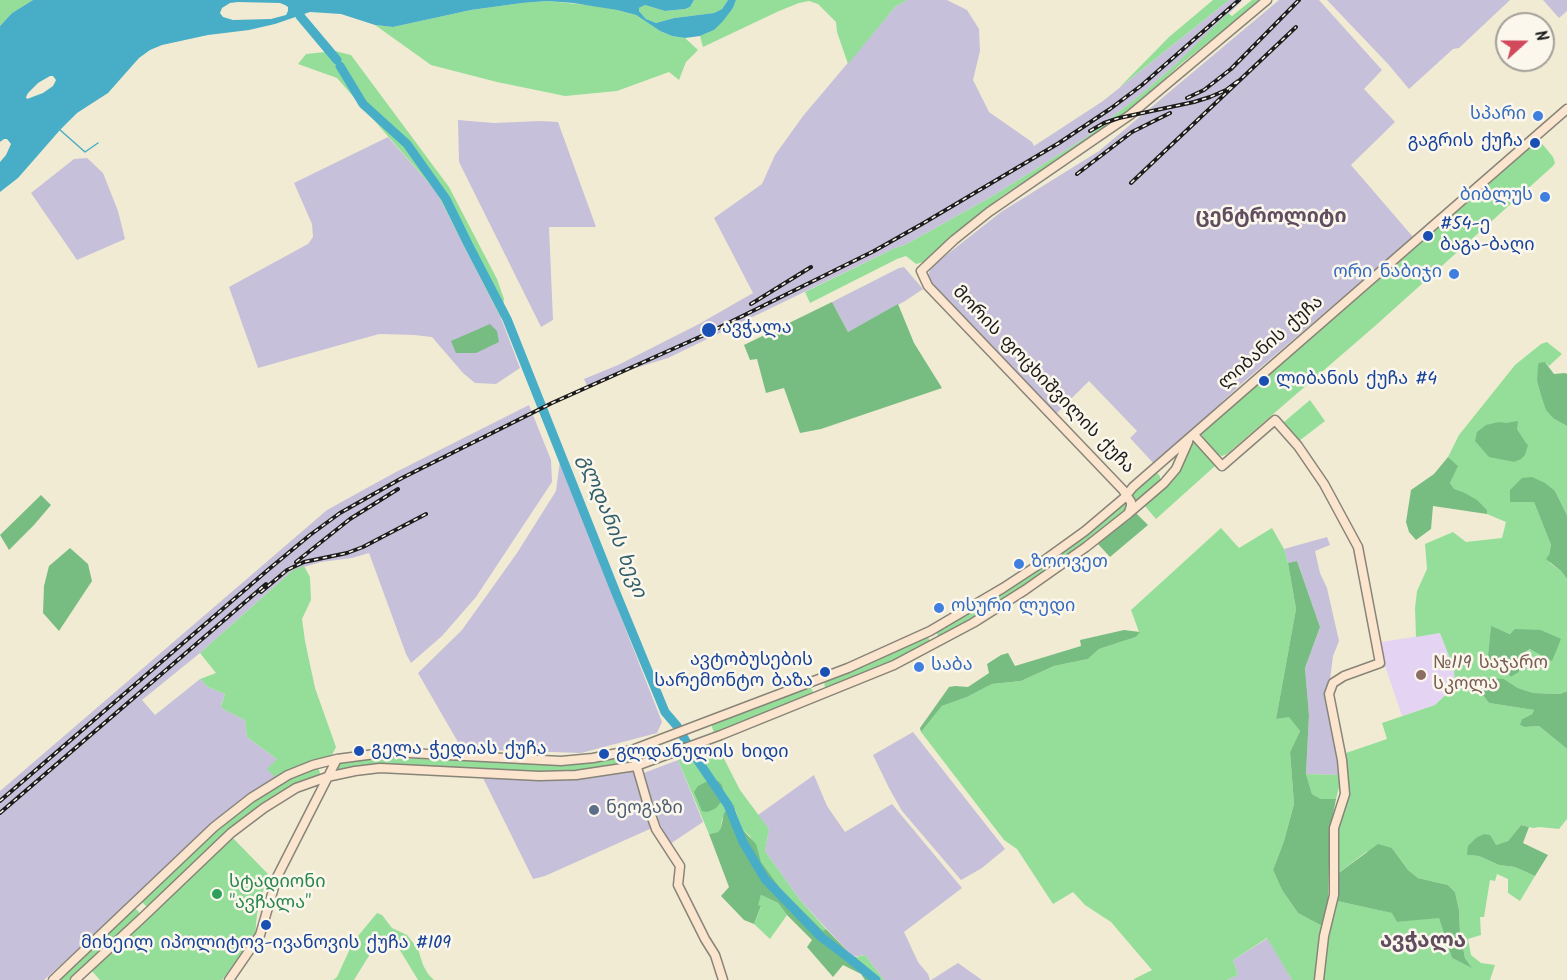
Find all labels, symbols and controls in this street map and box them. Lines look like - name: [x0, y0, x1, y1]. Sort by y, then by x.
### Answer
- north arrow: [1495, 12, 1555, 72]
- text: N: [1527, 27, 1554, 45]
- place label: სპარი: [1470, 105, 1526, 127]
- marker: სპარი: [1531, 109, 1545, 123]
- place label: გაგრის ქუჩა: [1408, 132, 1523, 154]
- marker: გაგრის ქუჩა: [1528, 136, 1542, 150]
- place label: ბიბლუს: [1460, 186, 1533, 208]
- marker: ბიბლუს: [1538, 190, 1552, 204]
- district label: ცენტროლიტი: [1195, 207, 1347, 231]
- place label: #54-ე ბაგა-ბაღი: [1440, 215, 1535, 258]
- marker: #54-ე ბაგა-ბაღი: [1421, 229, 1435, 243]
- place label: ორი ნაბიჯი: [1333, 263, 1442, 285]
- marker: ორი ნაბიჯი: [1447, 267, 1461, 281]
- street label: მორის ფოცხიშვილის ქუჩა: [947, 283, 1137, 479]
- street label: ლიბანის ქუჩა: [1215, 293, 1329, 395]
- place label: ავჭალა: [722, 319, 792, 341]
- marker: ავჭალა: [700, 321, 718, 339]
- place label: ლიბანის ქუჩა #4: [1276, 370, 1437, 392]
- marker: ლიბანის ქუჩა #4: [1257, 374, 1271, 388]
- water label: გლდანის ხევი: [570, 452, 650, 602]
- place label: ზოოვეთ: [1031, 553, 1108, 575]
- marker: ზოოვეთ: [1012, 557, 1026, 571]
- place label: ოსური ლუდი: [951, 597, 1075, 619]
- marker: ოსური ლუდი: [932, 601, 946, 615]
- place label: ავტობუსების სარემონტო ბაზა: [654, 651, 813, 694]
- place label: №119 საჯარო სკოლა: [1433, 654, 1548, 696]
- place label: საბა: [931, 656, 973, 678]
- marker: საბა: [912, 660, 926, 674]
- marker: ავტობუსების სარემონტო ბაზა: [818, 665, 832, 679]
- marker: №119 საჯარო სკოლა: [1414, 668, 1428, 682]
- place label: გელა ჭედიას ქუჩა: [371, 740, 547, 762]
- place label: გლდანულის ხიდი: [616, 743, 789, 765]
- marker: გელა ჭედიას ქუჩა: [352, 744, 366, 758]
- marker: გლდანულის ხიდი: [597, 747, 611, 761]
- place label: ნეოგაზი: [606, 799, 683, 821]
- marker: ნეოგაზი: [587, 803, 601, 817]
- place label: სტადიონი "ავჩალა": [229, 873, 325, 916]
- marker: სტადიონი "ავჩალა": [210, 887, 224, 901]
- marker: მიხეილ იპოლიტოვ-ივანოვის ქუჩა #109: [259, 918, 273, 932]
- district label: ავჭალა: [1380, 930, 1466, 956]
- place label: მიხეილ იპოლიტოვ-ივანოვის ქუჩა #109: [81, 934, 451, 956]

